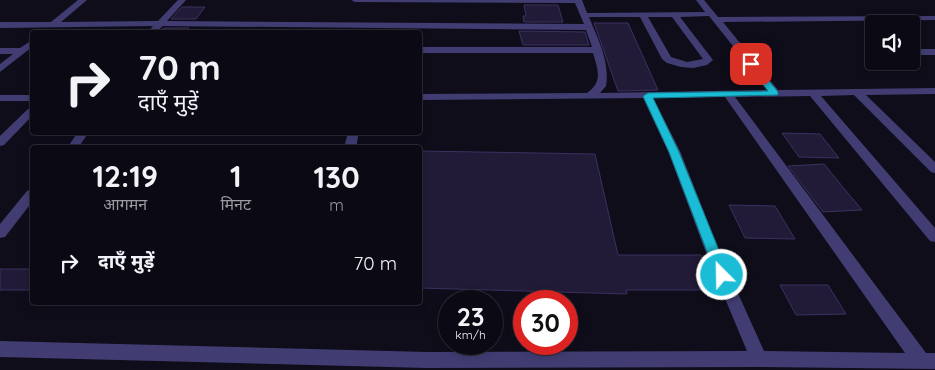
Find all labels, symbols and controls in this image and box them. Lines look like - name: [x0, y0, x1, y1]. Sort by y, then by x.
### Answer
- map controls: [865, 15, 920, 70]
- button: sound: [865, 15, 920, 70]
- pin: [730, 43, 772, 85]
- text: 70 m: [138, 45, 221, 89]
- icon: right: [55, 50, 120, 115]
- icon: arrive: [737, 50, 765, 78]
- text: दाएँ मुड़ें: [138, 88, 198, 116]
- text: 12:19: [92, 157, 158, 195]
- text: 1: [230, 157, 242, 195]
- text: 130: [313, 158, 360, 196]
- text: आगमन: [103, 194, 147, 214]
- text: मिनट: [220, 194, 251, 214]
- text: m: [329, 195, 344, 215]
- position arrow: [695, 248, 747, 300]
- icon: right: [55, 249, 83, 277]
- text: दाएँ मुड़ें: [98, 249, 154, 273]
- text: 70 m: [353, 251, 397, 275]
- speed limit sign: 30: [513, 290, 578, 355]
- text: 23: [457, 301, 484, 332]
- text: km/h: [455, 327, 486, 342]

